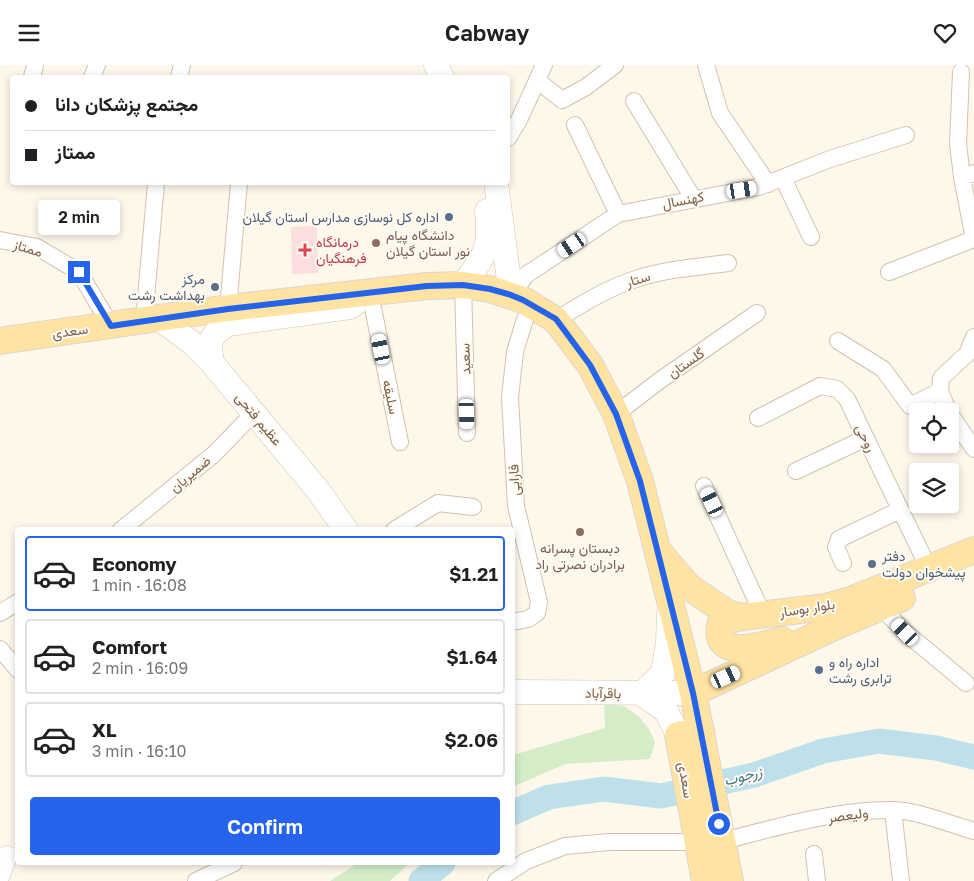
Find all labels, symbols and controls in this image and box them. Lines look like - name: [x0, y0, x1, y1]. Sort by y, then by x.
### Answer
- icon: menu: [15, 19, 43, 47]
- text: Cabway: [445, 19, 529, 46]
- icon: heart: [931, 19, 959, 47]
- text: مجتمع پزشکان دانا: [55, 92, 198, 115]
- text: ممتاز: [55, 140, 96, 163]
- car: [726, 180, 757, 200]
- street label: کهنسال: [660, 187, 706, 214]
- callout: 2 min: [38, 199, 120, 235]
- text: 2 min: [58, 207, 100, 227]
- place label: اداره کل نوسازی مدارس استان گیلان: [243, 208, 439, 226]
- marker: اداره کل نوسازی مدارس استان گیلان: [443, 211, 455, 223]
- place label: دانشگاه پیام نور استان گیلان: [386, 226, 470, 260]
- car: [555, 230, 588, 260]
- place label: درمانگاه فرهنگیان: [316, 233, 367, 267]
- street label: ممتاز: [10, 235, 45, 261]
- marker: دانشگاه پیام نور استان گیلان: [370, 237, 382, 249]
- marker: درمانگاه فرهنگیان: [298, 243, 312, 257]
- route end: [68, 261, 90, 283]
- street label: ستار: [623, 267, 653, 292]
- place label: مرکز بهداشت رشت: [128, 270, 205, 304]
- marker: مرکز بهداشت رشت: [209, 281, 221, 293]
- street label: سعدی: [51, 320, 89, 342]
- car: [370, 333, 391, 365]
- street label: سعید: [455, 343, 474, 375]
- street label: گلستان: [664, 344, 708, 382]
- street label: سلیقه: [380, 378, 403, 416]
- street label: عظیم فتحی: [231, 389, 287, 449]
- car: [458, 399, 475, 429]
- map controls: [909, 403, 959, 513]
- button: locate: [909, 403, 959, 453]
- street label: روحی: [851, 421, 881, 455]
- street label: ضمیریان: [166, 451, 214, 496]
- button: layers: [909, 463, 959, 513]
- street label: فارابی: [504, 464, 524, 496]
- car: [698, 485, 725, 519]
- marker: دبستان پسرانه برادران نصرتی راد: [574, 526, 586, 538]
- place label: دبستان پسرانه برادران نصرتی راد: [535, 539, 625, 573]
- place label: دفتر پیشخوان دولت: [881, 547, 966, 582]
- icon: car: [32, 551, 77, 596]
- text: Economy: [92, 552, 177, 575]
- marker: دفتر پیشخوان دولت: [866, 558, 878, 570]
- text: $1.21: [449, 562, 498, 585]
- text: 1 min · 16:08: [92, 575, 187, 595]
- street label: بلوار بوسار: [777, 595, 836, 621]
- car: [889, 616, 920, 648]
- icon: car: [32, 634, 77, 679]
- text: Comfort: [92, 635, 167, 658]
- text: $1.64: [446, 645, 498, 668]
- place label: اداره راه و ترابری رشت: [829, 653, 892, 687]
- text: 2 min · 16:09: [92, 658, 188, 678]
- car: [709, 664, 742, 690]
- marker: اداره راه و ترابری رشت: [813, 664, 825, 676]
- street label: باقرآباد: [585, 684, 621, 702]
- icon: car: [32, 717, 77, 762]
- text: XL: [92, 718, 117, 741]
- text: $2.06: [444, 728, 498, 751]
- text: 3 min · 16:10: [92, 741, 186, 761]
- street label: سعدی: [674, 761, 698, 799]
- water label: زرجوب: [722, 761, 765, 790]
- button: Confirm: [30, 797, 500, 855]
- street label: ولیعصر: [826, 803, 869, 827]
- route start: [708, 813, 730, 835]

